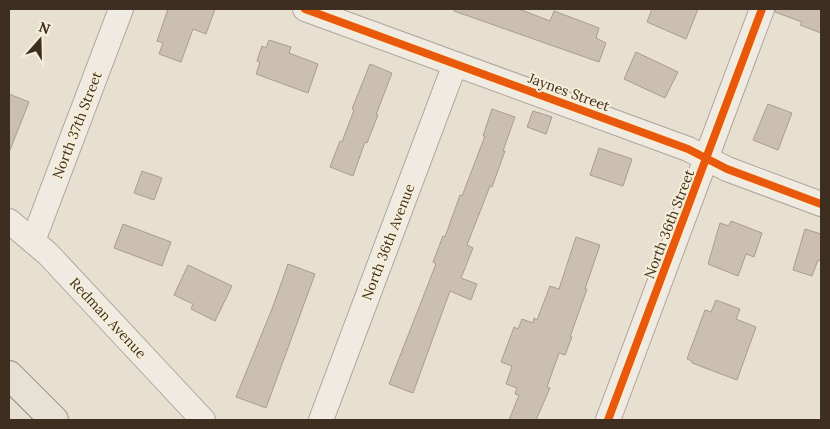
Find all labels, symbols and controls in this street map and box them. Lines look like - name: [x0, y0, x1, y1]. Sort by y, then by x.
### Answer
- north arrow: [15, 15, 65, 65]
- text: N: [36, 17, 53, 38]
- street label: North 37th Street: [48, 68, 106, 181]
- street label: Jaynes Street: [525, 69, 613, 115]
- street label: North 36th Street: [640, 166, 698, 281]
- street label: North 36th Avenue: [358, 181, 419, 303]
- street label: Redman Avenue: [66, 274, 150, 362]

